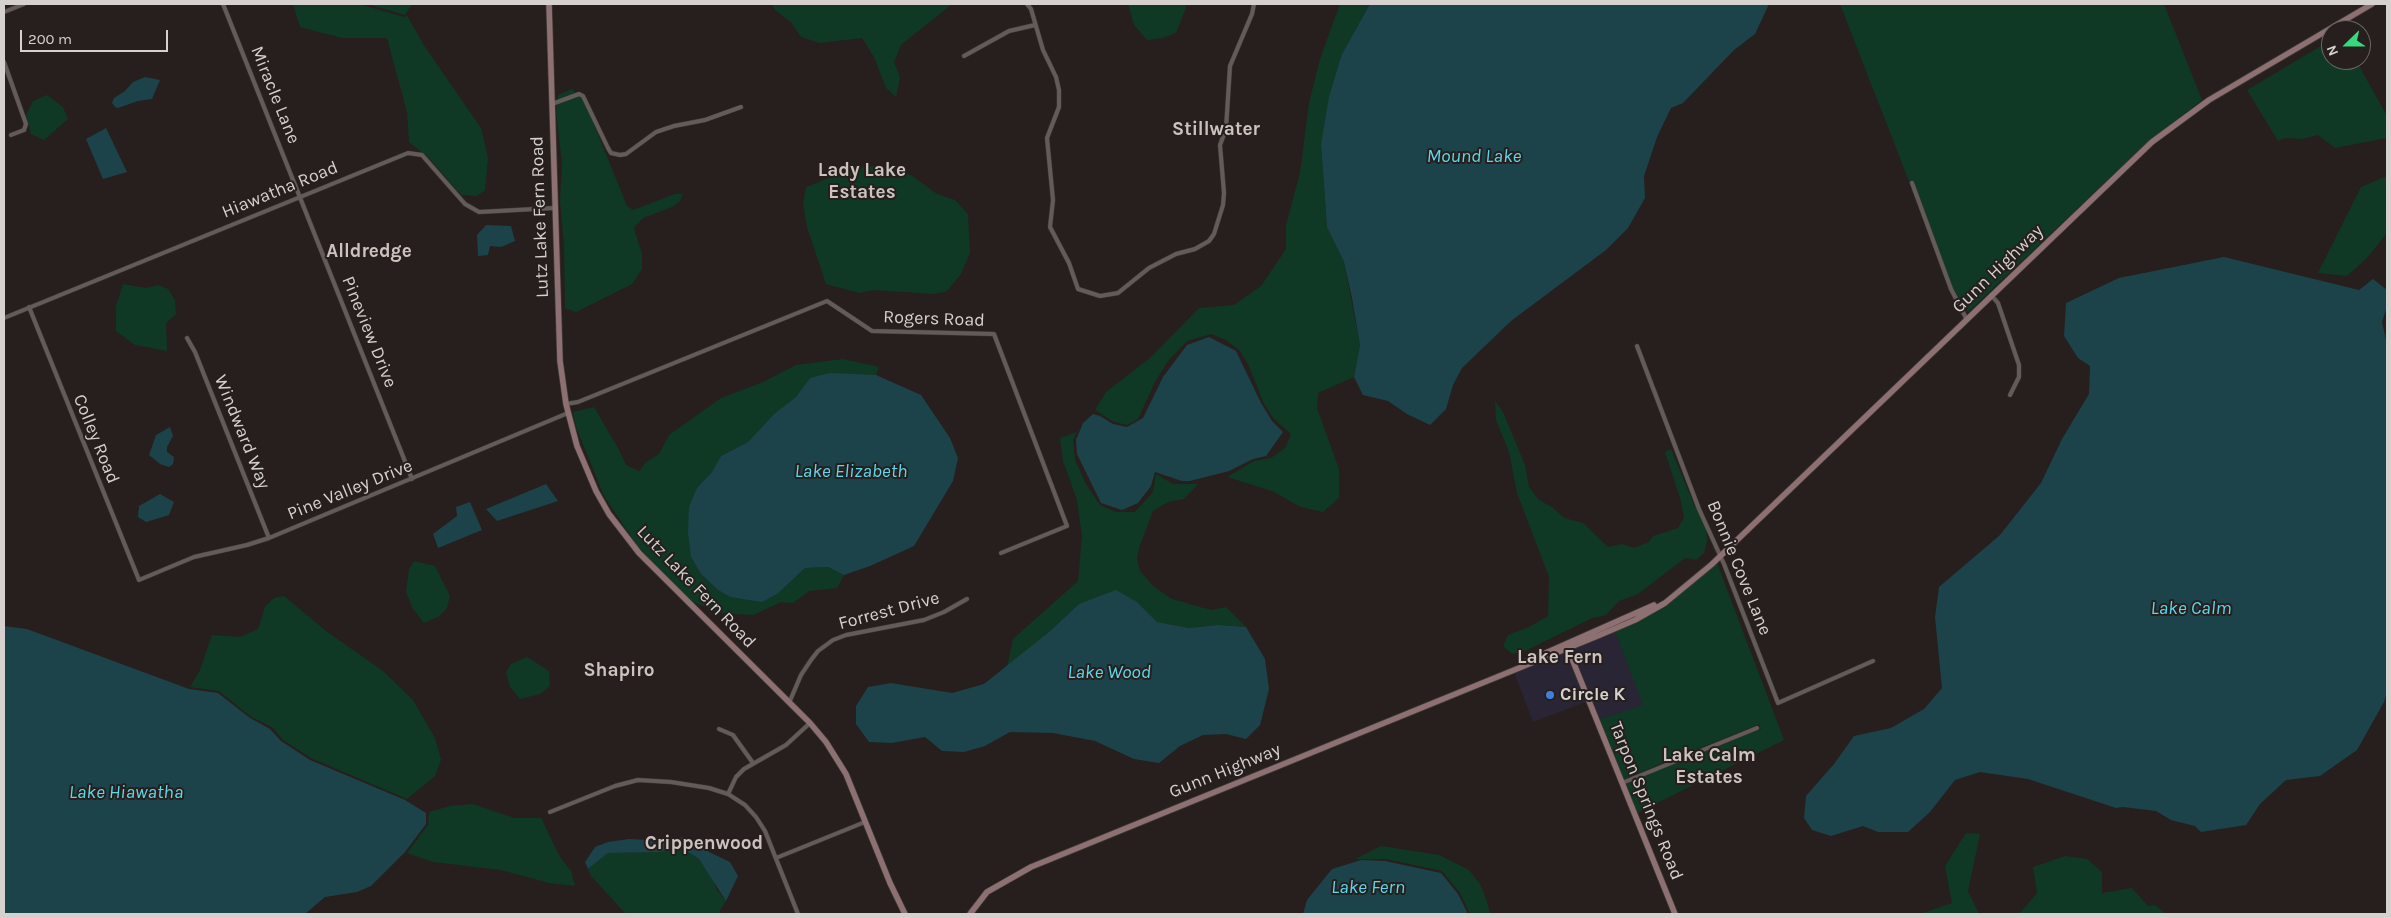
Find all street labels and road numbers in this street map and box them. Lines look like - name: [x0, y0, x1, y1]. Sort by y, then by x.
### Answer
- street label: Miracle Lane: [246, 43, 304, 147]
- street label: Lutz Lake Fern Road: [526, 136, 554, 298]
- street label: Hiawatha Road: [219, 157, 341, 223]
- street label: Gunn Highway: [1948, 220, 2048, 318]
- street label: Pineview Drive: [337, 273, 401, 391]
- street label: Rogers Road: [883, 306, 985, 332]
- street label: Windward Way: [209, 372, 275, 492]
- street label: Colley Road: [68, 391, 124, 487]
- street label: Pine Valley Drive: [284, 455, 416, 525]
- street label: Bonnie Cove Lane: [1702, 497, 1776, 639]
- street label: Lutz Lake Fern Road: [632, 521, 760, 653]
- street label: Forrest Drive: [836, 587, 942, 635]
- street label: Tarpon Springs Road: [1604, 719, 1688, 883]
- street label: Gunn Highway: [1166, 739, 1284, 803]

